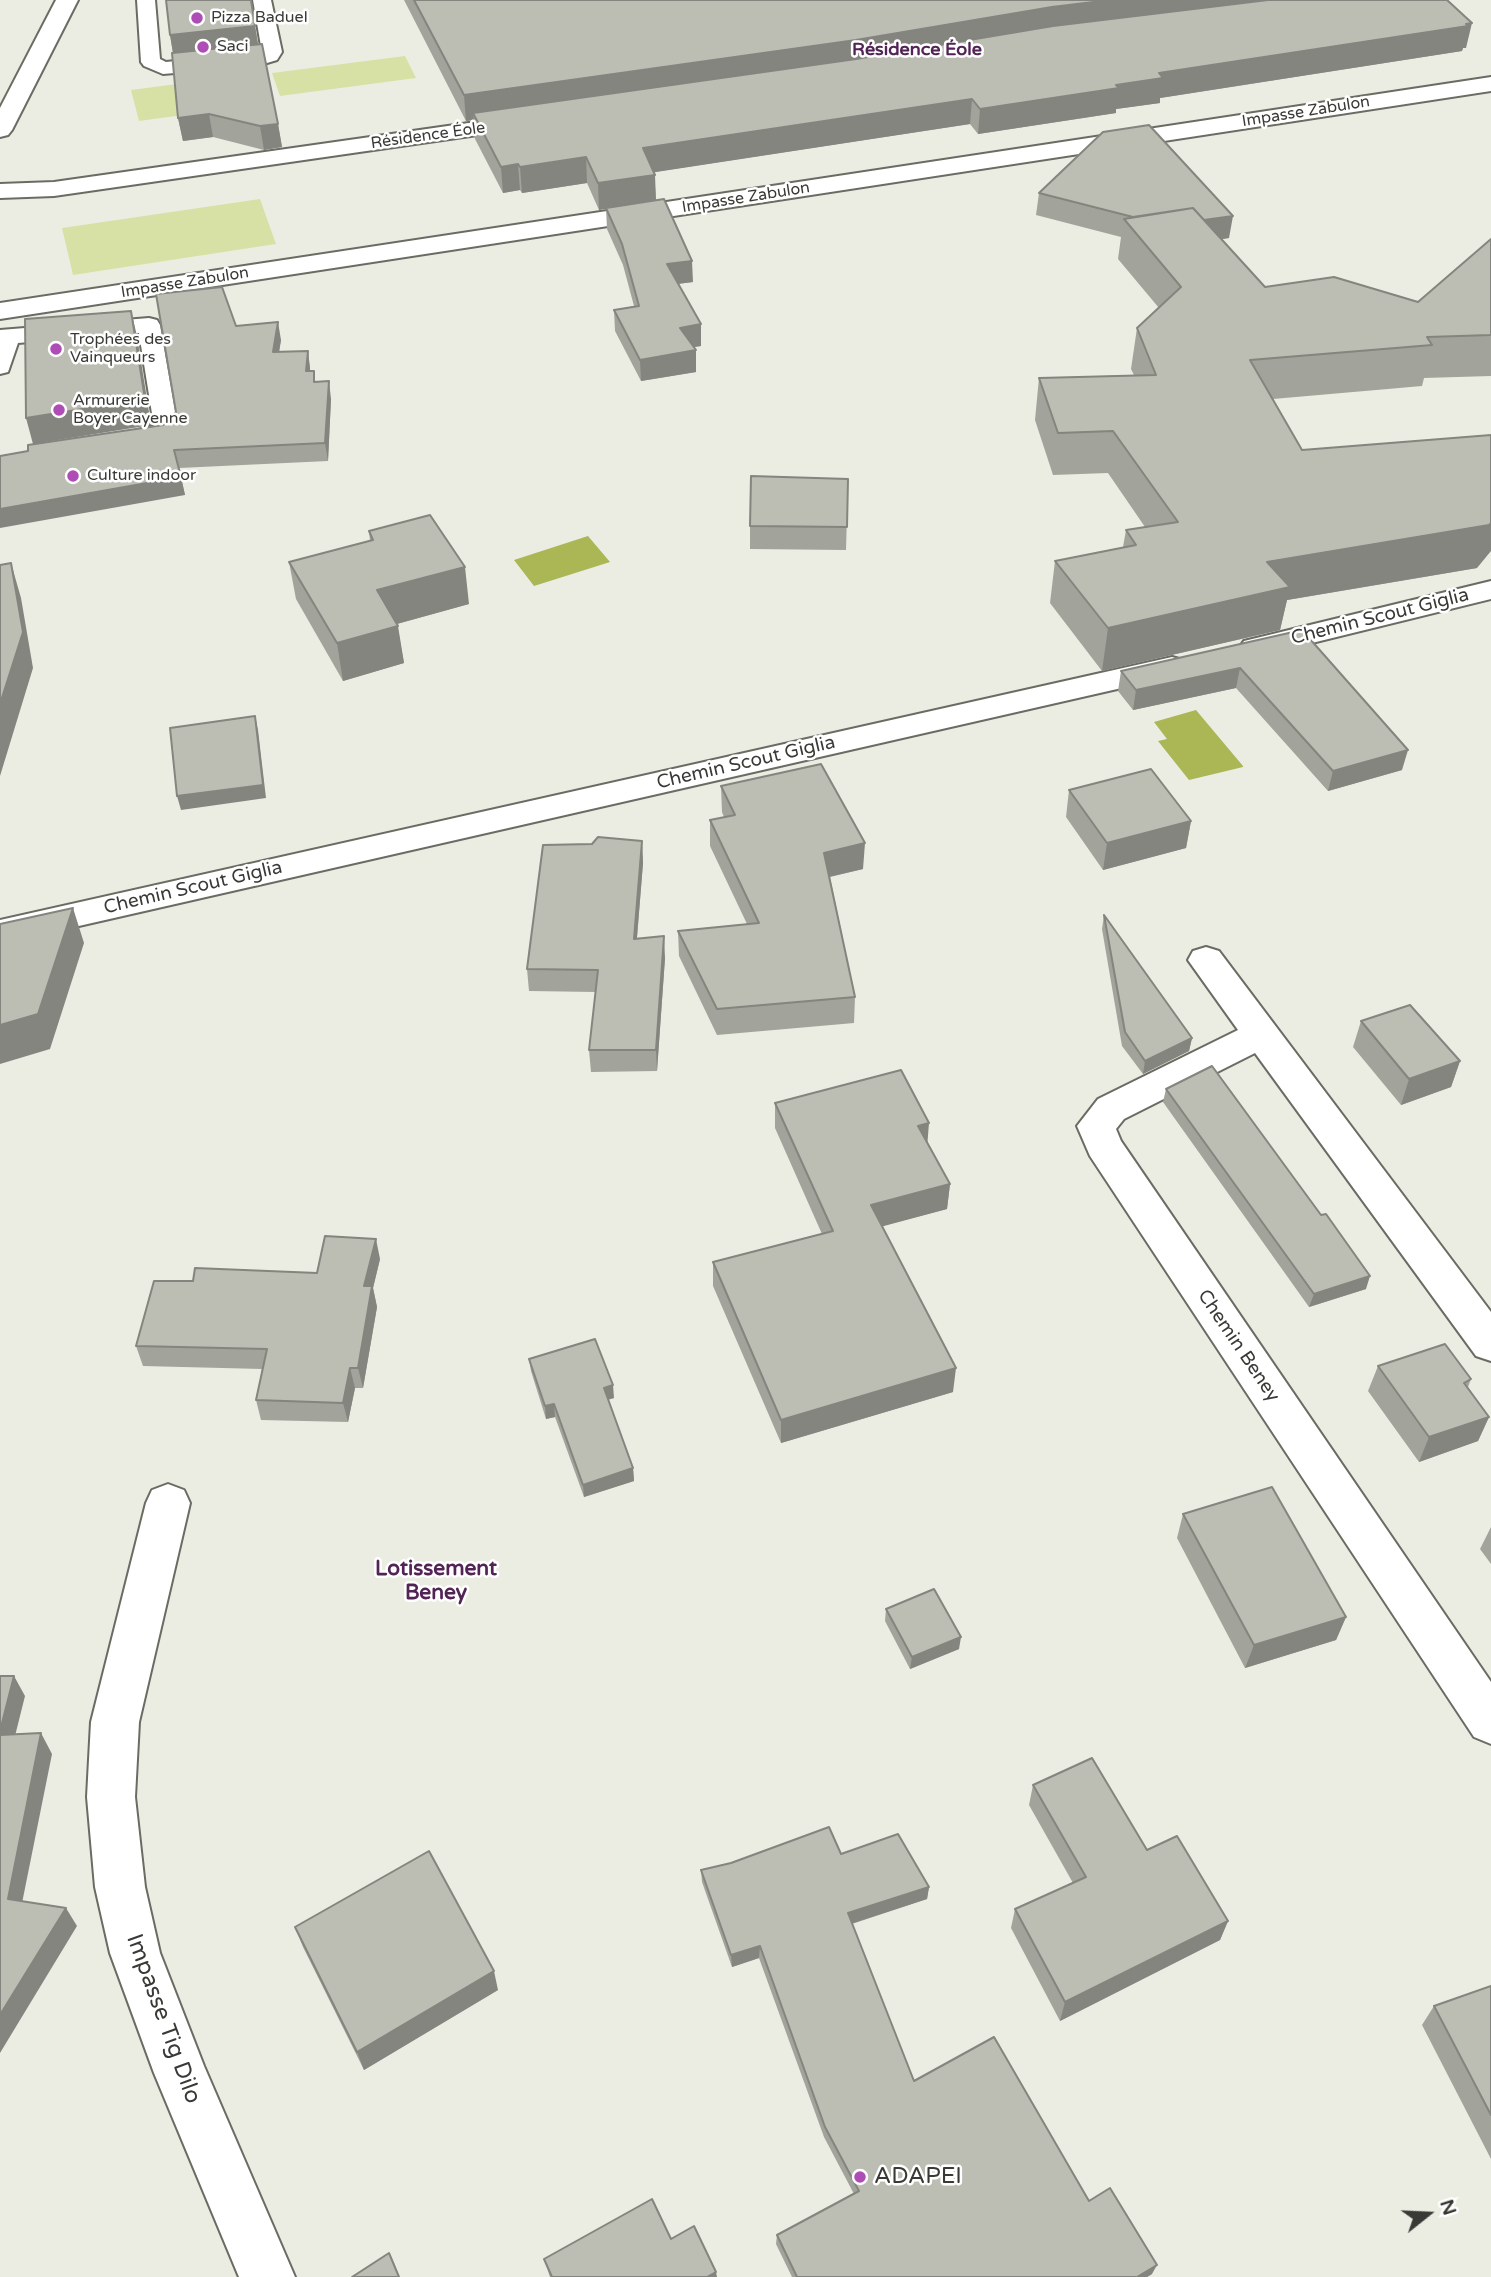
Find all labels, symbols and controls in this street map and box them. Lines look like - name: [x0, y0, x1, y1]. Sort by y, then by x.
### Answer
- place label: Pizza Baduel: [211, 8, 308, 28]
- marker: Pizza Baduel: [189, 10, 205, 26]
- place label: Saci: [217, 37, 248, 57]
- marker: Saci: [195, 39, 211, 55]
- district label: Résidence Éole: [852, 39, 982, 61]
- street label: Impasse Zabulon: [1241, 92, 1371, 132]
- street label: Résidence Éole: [370, 118, 486, 154]
- street label: Impasse Zabulon: [681, 178, 811, 218]
- street label: Impasse Zabulon: [120, 263, 250, 303]
- place label: Trophées des Vainqueurs: [70, 330, 171, 368]
- marker: Trophées des Vainqueurs: [48, 341, 64, 357]
- place label: Armurerie Boyer Cayenne: [73, 391, 187, 429]
- marker: Armurerie Boyer Cayenne: [51, 402, 67, 418]
- place label: Culture indoor: [87, 466, 196, 486]
- marker: Culture indoor: [65, 468, 81, 484]
- street label: Chemin Scout Giglia: [1289, 584, 1471, 650]
- street label: Chemin Scout Giglia: [655, 731, 837, 795]
- street label: Chemin Scout Giglia: [102, 856, 284, 920]
- street label: Chemin Beney: [1192, 1286, 1284, 1406]
- district label: Lotissement Beney: [375, 1556, 497, 1606]
- street label: Impasse Tig Dilo: [120, 1930, 206, 2108]
- place label: ADAPEI: [874, 2163, 962, 2191]
- marker: ADAPEI: [852, 2169, 868, 2185]
- north arrow: [1393, 2179, 1463, 2249]
- text: N: [1435, 2197, 1461, 2218]

